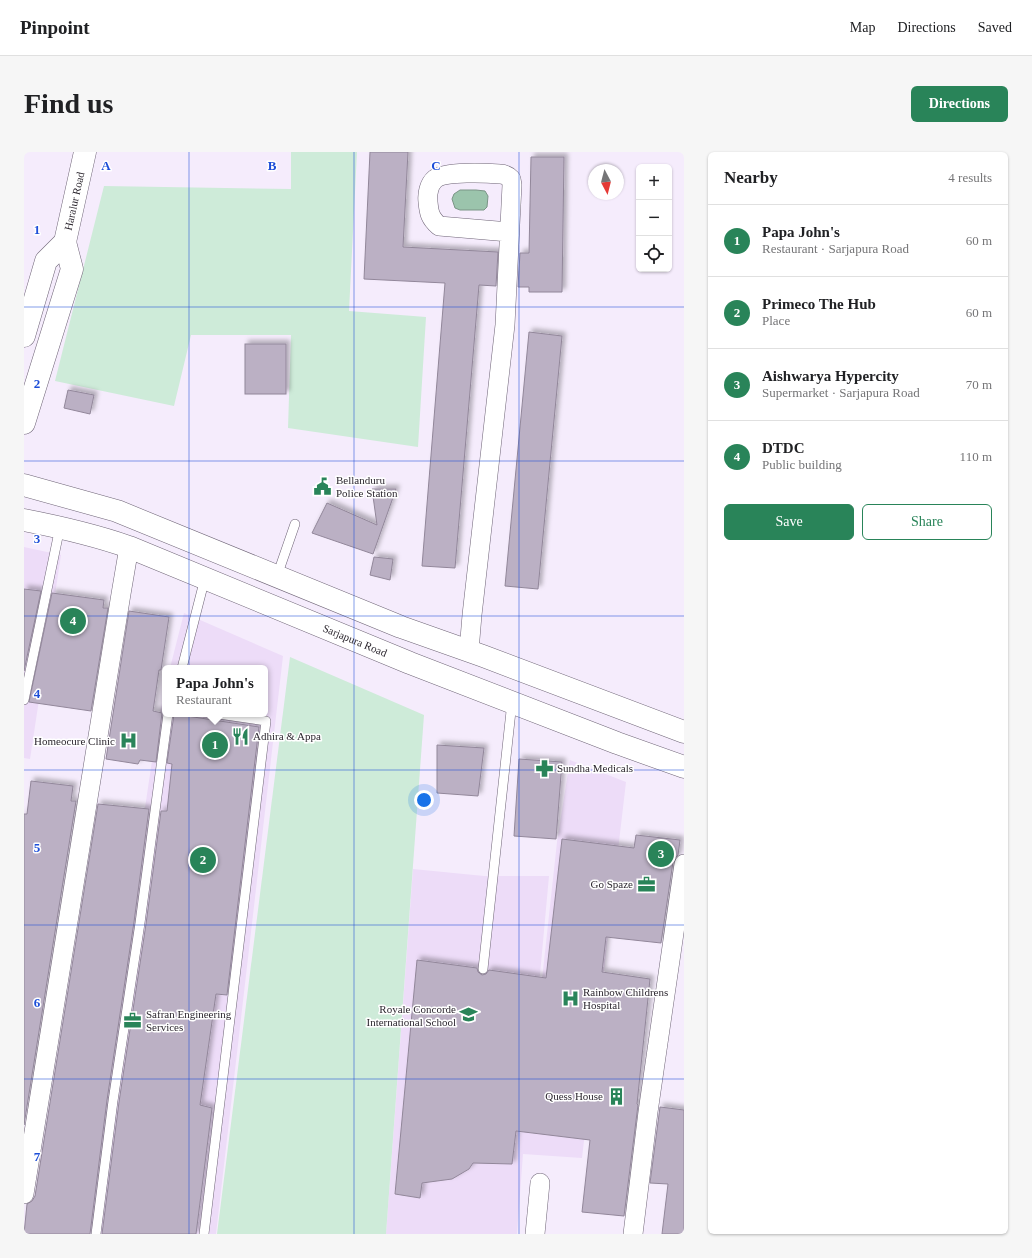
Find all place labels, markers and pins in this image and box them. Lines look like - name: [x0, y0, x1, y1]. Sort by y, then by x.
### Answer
- place label: Bellanduru Police Station: [336, 474, 398, 499]
- public building icon: Bellanduru Police Station: [313, 476, 333, 496]
- pin: 4: [60, 606, 86, 636]
- restaurant icon: Adhira & Appa: [230, 726, 250, 746]
- pin: 1: [202, 730, 228, 760]
- place label: Adhira & Appa: [253, 730, 321, 742]
- hospital icon: Homeocure Clinic: [118, 731, 138, 751]
- place label: Homeocure Clinic: [34, 735, 115, 747]
- pharmacy icon: Sundha Medicals: [534, 758, 554, 778]
- place label: Sundha Medicals: [557, 762, 633, 774]
- pin: 3: [648, 839, 674, 869]
- pin: 2: [190, 845, 216, 875]
- office icon: Go Spaze: [636, 874, 656, 894]
- place label: Go Spaze: [591, 878, 633, 890]
- place label: Rainbow Childrens Hospital: [583, 986, 668, 1011]
- hospital icon: Rainbow Childrens Hospital: [560, 988, 580, 1008]
- place label: Royale Concorde International School: [366, 1003, 456, 1028]
- school or university icon: Royale Concorde International School: [459, 1005, 479, 1025]
- place label: Safran Engineering Services: [146, 1008, 232, 1033]
- office icon: Safran Engineering Services: [123, 1010, 143, 1030]
- building icon: Quess House: [606, 1086, 626, 1106]
- place label: Quess House: [545, 1090, 603, 1102]

